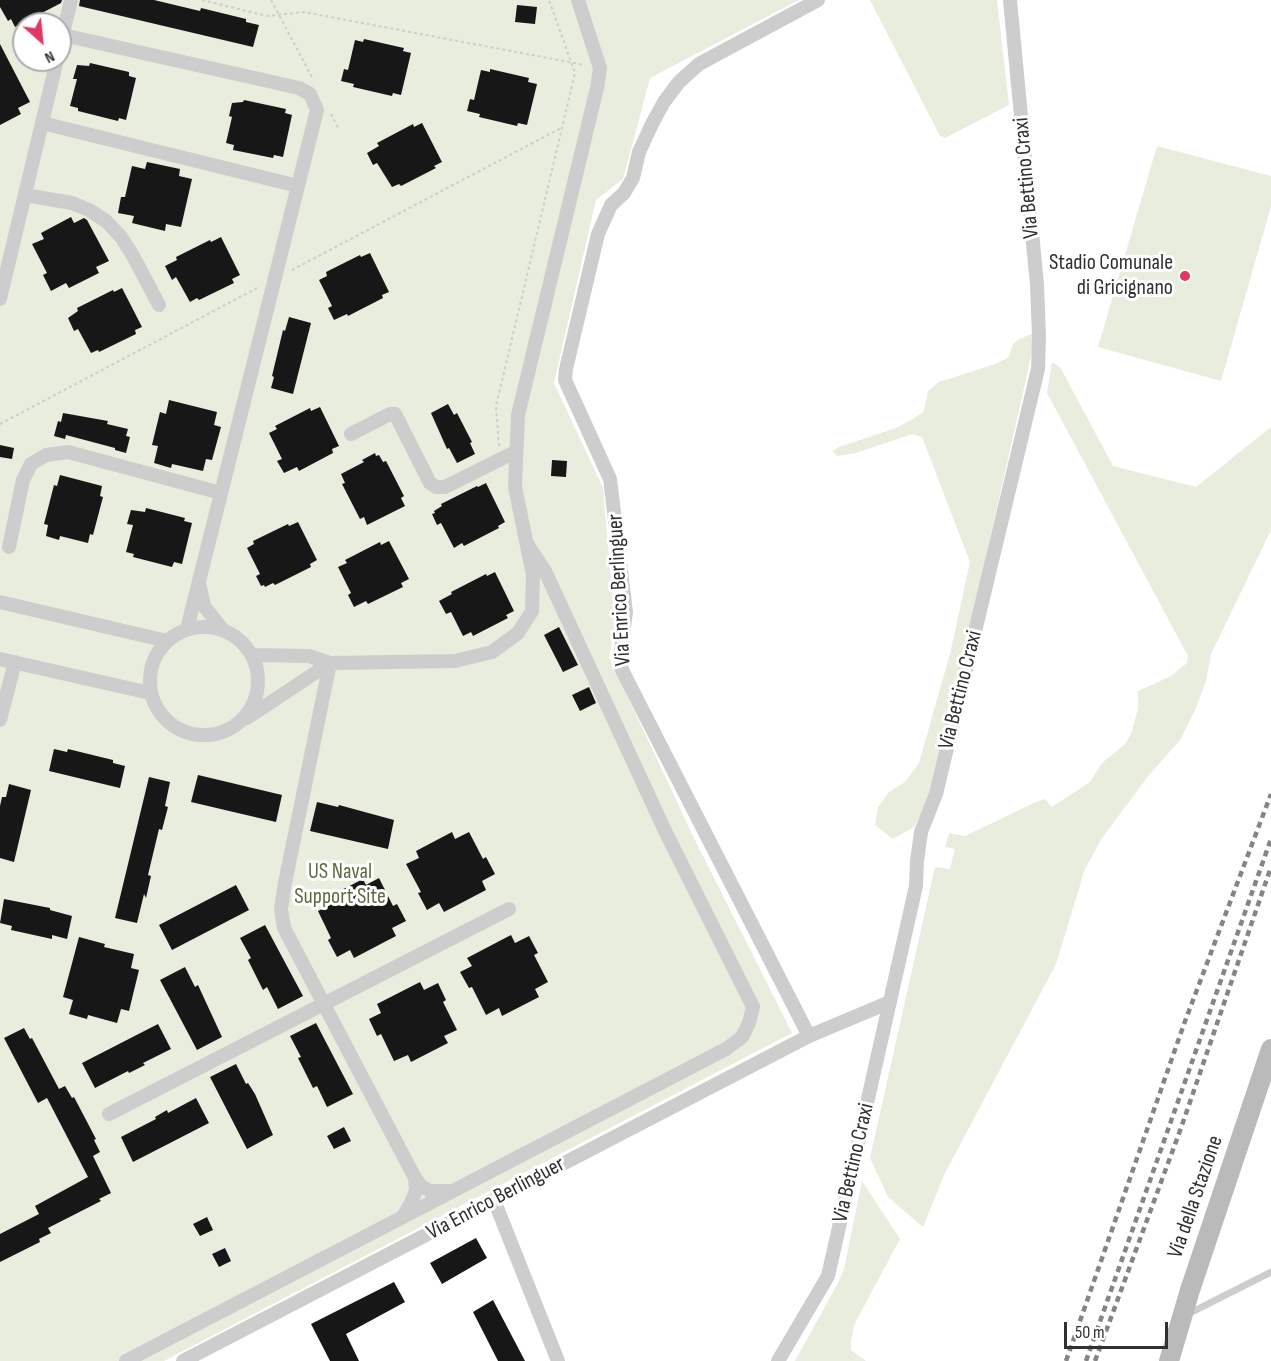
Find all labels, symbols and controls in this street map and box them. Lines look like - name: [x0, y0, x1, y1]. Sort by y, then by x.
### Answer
- north arrow: [12, 12, 72, 72]
- text: N: [41, 46, 58, 67]
- street label: Via Bettino Craxi: [1009, 116, 1045, 240]
- place label: Stadio Comunale di Gricignano: [1049, 250, 1173, 302]
- marker: Stadio Comunale di Gricignano: [1178, 269, 1192, 283]
- street label: Via Enrico Berlinguer: [603, 513, 637, 667]
- street label: Via Bettino Craxi: [934, 628, 988, 752]
- park label: US Naval Support Site: [294, 859, 386, 910]
- street label: Via Bettino Craxi: [827, 1101, 881, 1225]
- street label: Via della Stazione: [1163, 1132, 1229, 1262]
- street label: Via Enrico Berlinguer: [423, 1152, 569, 1246]
- scale bar: [1067, 1310, 1170, 1348]
- text: 50 m: [1075, 1322, 1105, 1343]

